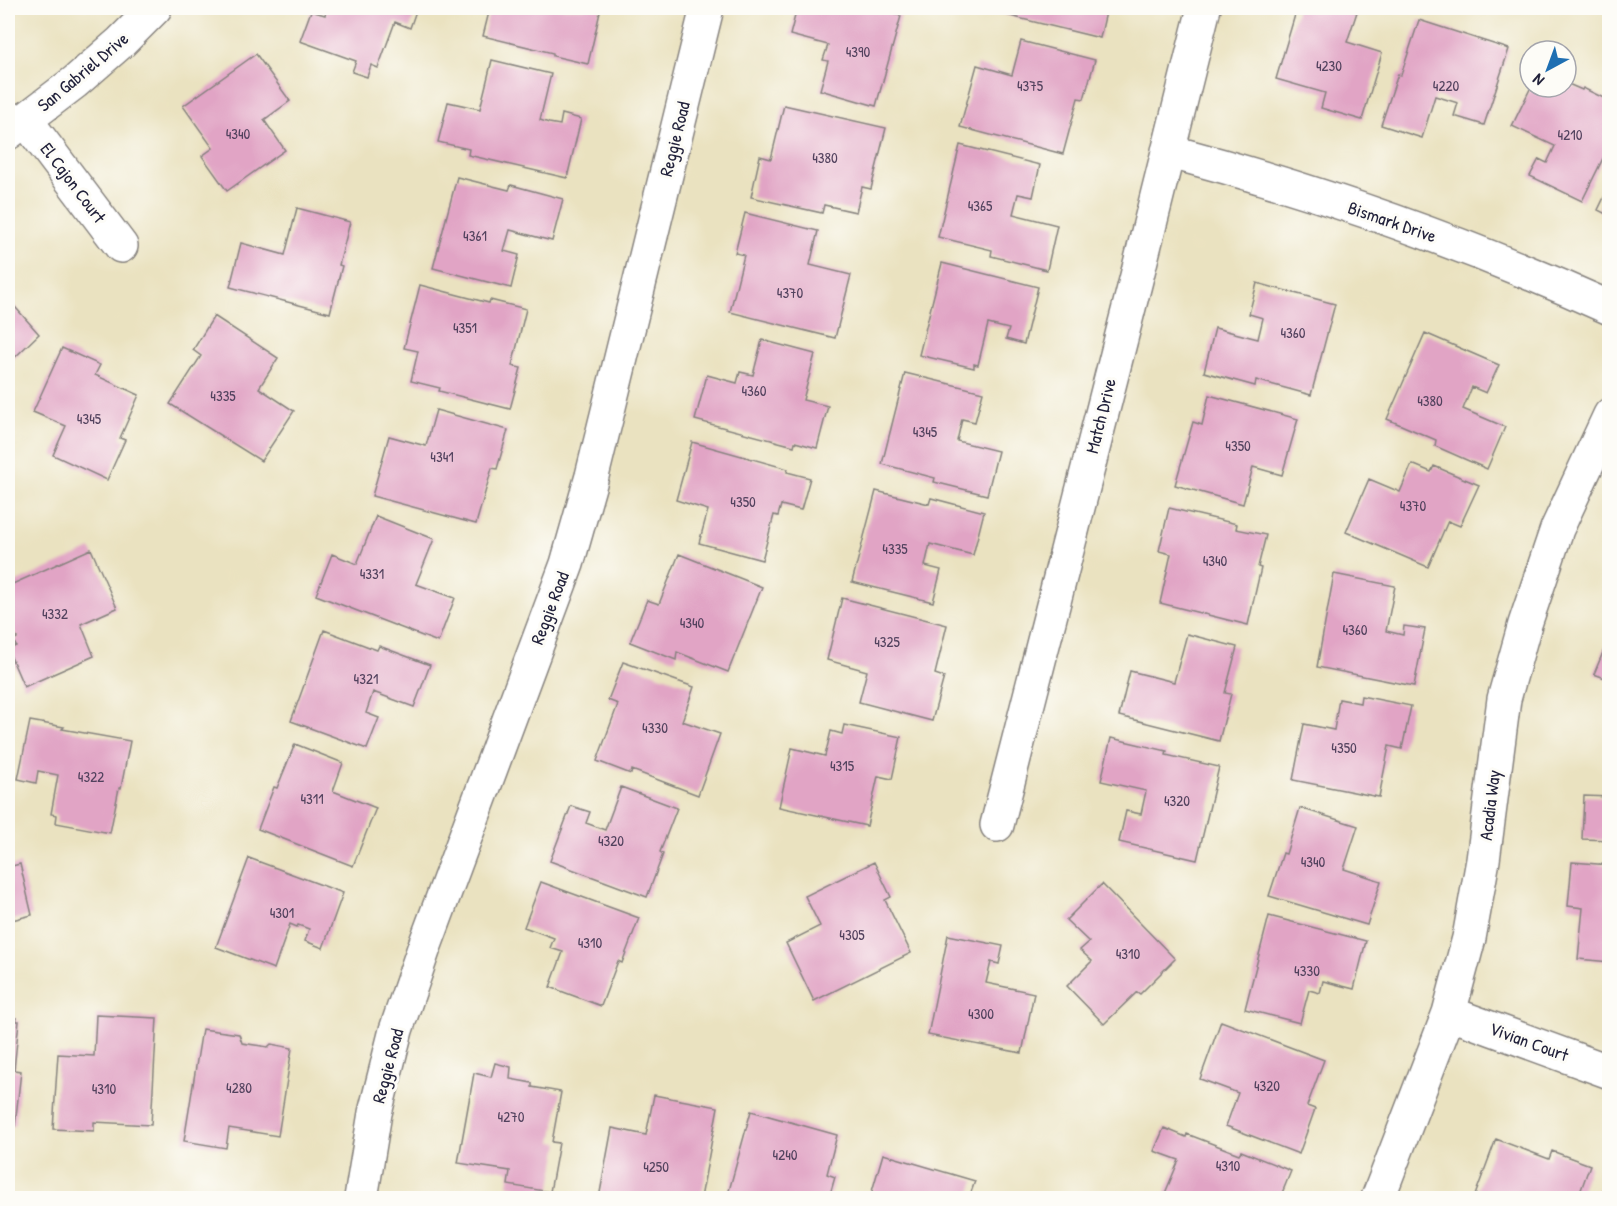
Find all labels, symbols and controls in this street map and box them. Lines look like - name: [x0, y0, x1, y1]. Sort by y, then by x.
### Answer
- street label: San Gabriel Drive: [32, 26, 133, 117]
- north arrow: [1518, 39, 1578, 99]
- house number: 4390: [846, 41, 871, 62]
- house number: 4230: [1316, 55, 1342, 76]
- text: N: [1527, 69, 1549, 91]
- house number: 4375: [1017, 75, 1044, 96]
- house number: 4220: [1433, 75, 1459, 96]
- street label: Reggie Road: [653, 99, 696, 179]
- house number: 4340: [226, 123, 251, 144]
- house number: 4210: [1558, 124, 1583, 145]
- street label: El Cajon Court: [35, 137, 112, 229]
- house number: 4380: [812, 147, 838, 168]
- house number: 4365: [968, 195, 993, 216]
- street label: Bismark Drive: [1345, 195, 1440, 248]
- house number: 4361: [463, 225, 487, 246]
- house number: 4370: [777, 282, 804, 303]
- house number: 4351: [453, 317, 477, 338]
- house number: 4360: [1280, 322, 1306, 343]
- street label: Match Drive: [1079, 376, 1122, 456]
- house number: 4360: [741, 380, 767, 401]
- house number: 4335: [210, 385, 236, 406]
- house number: 4380: [1417, 390, 1443, 411]
- house number: 4345: [77, 408, 102, 429]
- house number: 4345: [913, 421, 938, 442]
- house number: 4350: [1225, 435, 1251, 456]
- house number: 4341: [430, 446, 454, 467]
- house number: 4350: [730, 491, 756, 512]
- house number: 4370: [1400, 495, 1427, 516]
- house number: 4335: [882, 538, 908, 559]
- house number: 4340: [1203, 550, 1228, 571]
- house number: 4331: [360, 563, 384, 584]
- street label: Reggie Road: [524, 568, 575, 648]
- house number: 4332: [42, 603, 68, 624]
- house number: 4340: [680, 612, 705, 633]
- house number: 4360: [1342, 619, 1368, 640]
- house number: 4325: [874, 631, 901, 652]
- house number: 4321: [354, 668, 378, 689]
- house number: 4330: [642, 717, 668, 738]
- house number: 4350: [1331, 737, 1357, 758]
- house number: 4315: [830, 755, 855, 776]
- house number: 4322: [78, 766, 104, 787]
- street label: Acadia Way: [1473, 768, 1506, 842]
- house number: 4311: [300, 788, 324, 809]
- house number: 4320: [1164, 790, 1190, 811]
- house number: 4320: [598, 830, 624, 851]
- house number: 4340: [1301, 851, 1326, 872]
- house number: 4301: [270, 902, 294, 923]
- house number: 4305: [839, 924, 865, 945]
- house number: 4310: [578, 932, 603, 953]
- house number: 4310: [1116, 943, 1141, 964]
- house number: 4330: [1294, 960, 1320, 981]
- house number: 4300: [968, 1003, 994, 1024]
- street label: Vivian Court: [1486, 1016, 1573, 1068]
- street label: Reggie Road: [366, 1026, 409, 1106]
- house number: 4320: [1254, 1075, 1280, 1096]
- house number: 4280: [226, 1077, 252, 1098]
- house number: 4310: [92, 1078, 117, 1099]
- house number: 4270: [498, 1106, 525, 1127]
- house number: 4240: [773, 1144, 798, 1165]
- house number: 4310: [1216, 1155, 1241, 1176]
- house number: 4250: [643, 1156, 669, 1177]

